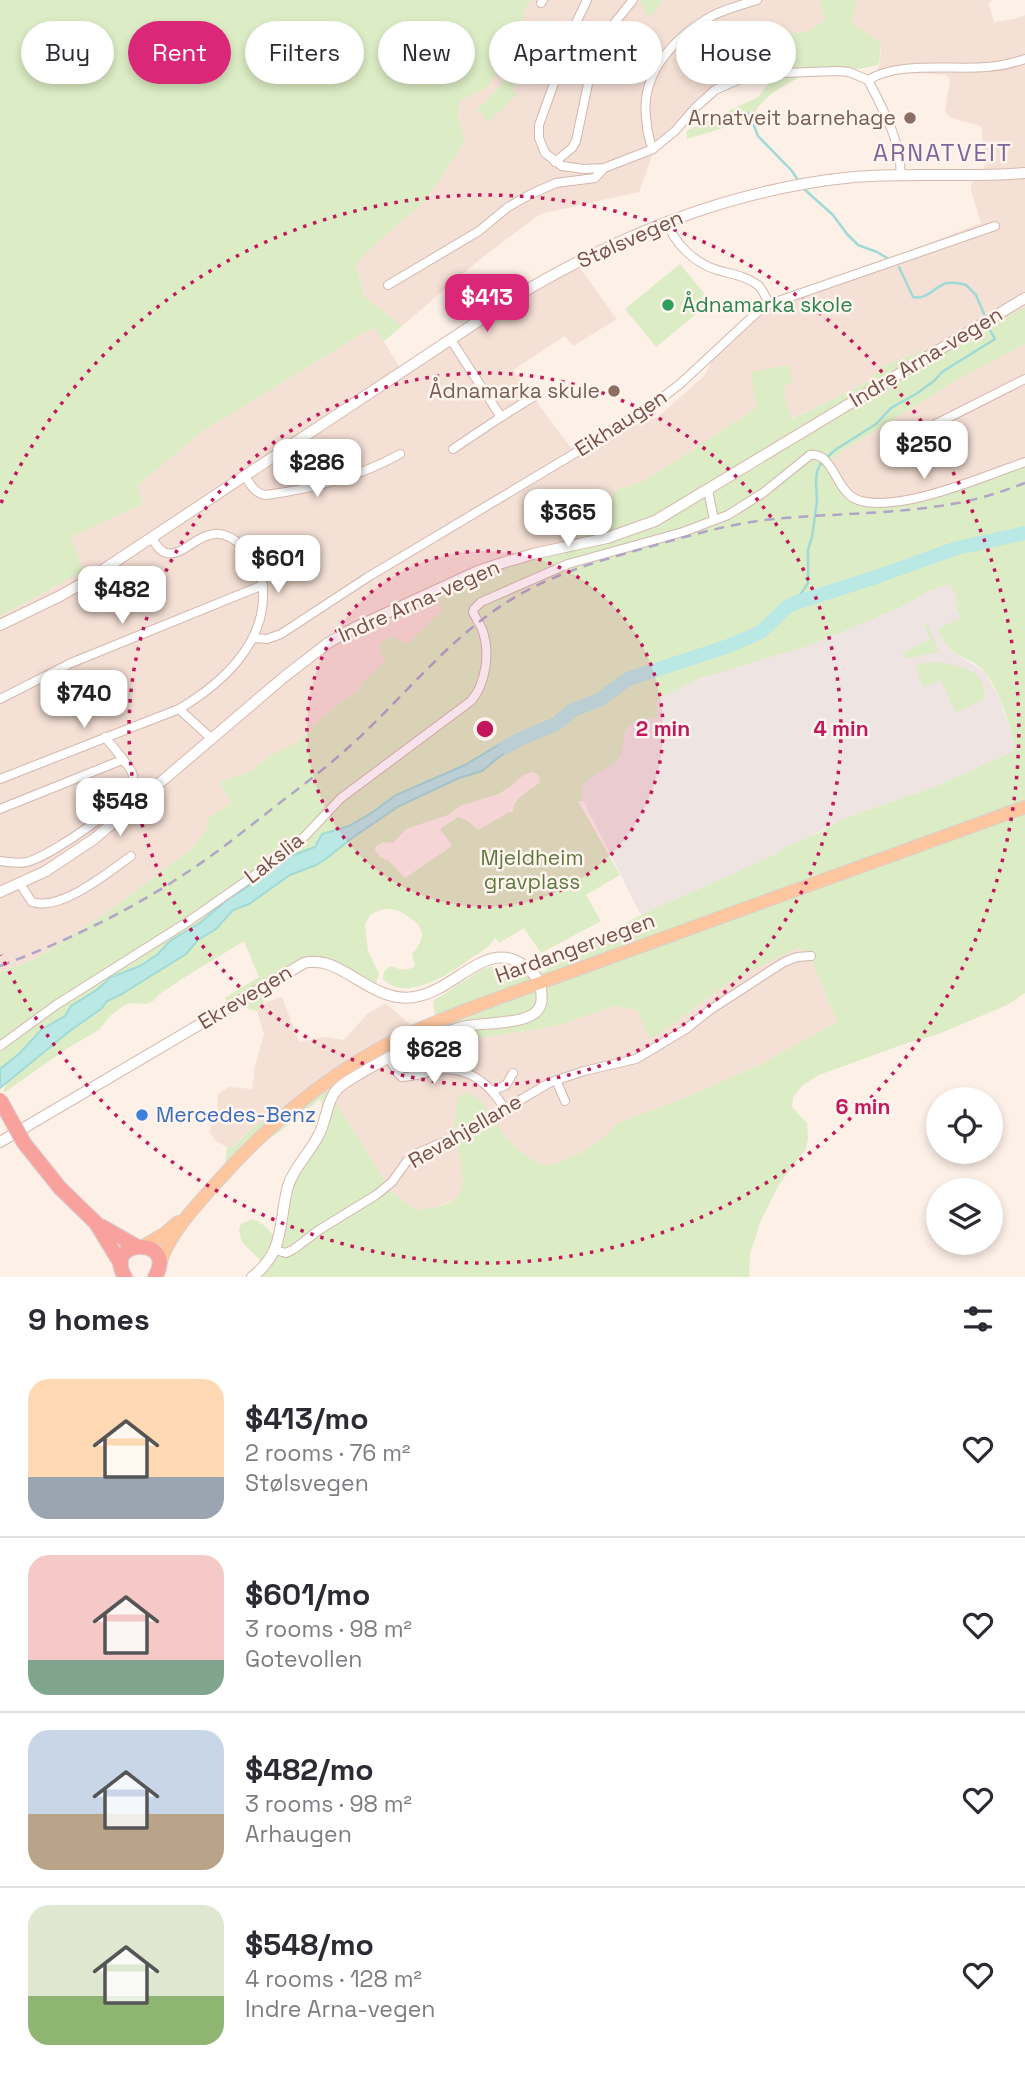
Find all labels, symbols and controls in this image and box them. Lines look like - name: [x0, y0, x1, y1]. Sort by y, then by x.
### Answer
- chip: Buy: [21, 21, 114, 84]
- chip: Rent: [128, 21, 231, 84]
- chip: Filters: [245, 21, 364, 84]
- chip: New: [378, 21, 475, 84]
- chip: Apartment: [489, 21, 662, 84]
- chip: House: [676, 21, 796, 84]
- place label: Arnatveit barnehage: [688, 104, 896, 131]
- marker: Arnatveit barnehage: [902, 110, 918, 126]
- district label: ARNATVEIT: [873, 137, 1013, 168]
- street label: Stølsvegen: [573, 203, 687, 274]
- pin: $413: [446, 274, 528, 334]
- text: $413: [461, 282, 513, 312]
- place label: Ådnamarka skole: [682, 291, 853, 318]
- marker: Ådnamarka skole: [660, 297, 676, 313]
- street label: Indre Arna-vegen: [844, 300, 1007, 413]
- place label: Ådnamarka skule: [429, 377, 600, 404]
- street label: Eikhaugen: [570, 383, 672, 462]
- marker: Ådnamarka skule: [606, 383, 622, 399]
- pin: $250: [883, 421, 965, 481]
- text: $250: [896, 429, 952, 459]
- pin: $286: [276, 440, 358, 499]
- text: $286: [289, 447, 345, 477]
- pin: $365: [527, 490, 609, 549]
- text: $365: [540, 497, 596, 527]
- pin: $601: [237, 536, 319, 595]
- text: $601: [251, 543, 305, 573]
- street label: Indre Arna-vegen: [334, 553, 504, 648]
- pin: $482: [81, 566, 163, 626]
- text: $482: [94, 574, 150, 604]
- pin: $740: [43, 670, 125, 730]
- text: $740: [56, 678, 112, 708]
- text: 2 min: [636, 715, 690, 742]
- text: 4 min: [813, 715, 869, 742]
- centre of rings: [473, 717, 497, 741]
- pin: $548: [79, 778, 161, 838]
- text: $548: [92, 786, 148, 816]
- street label: Lakslia: [239, 826, 309, 889]
- park label: Mjeldheim gravplass: [481, 844, 583, 895]
- street label: Hardangervegen: [491, 906, 658, 989]
- street label: Ekrevegen: [193, 958, 297, 1035]
- pin: $628: [393, 1026, 475, 1086]
- text: $628: [406, 1034, 462, 1064]
- street label: Revahjellane: [403, 1087, 526, 1174]
- map controls: [926, 1087, 1003, 1255]
- button: locate: [926, 1087, 1003, 1164]
- text: 6 min: [836, 1093, 890, 1120]
- place label: Mercedes-Benz: [156, 1101, 316, 1128]
- marker: Mercedes-Benz: [134, 1107, 150, 1123]
- button: layers: [926, 1178, 1003, 1255]
- text: 9 homes: [28, 1300, 150, 1339]
- icon: filters: [959, 1300, 997, 1338]
- text: $413/mo: [245, 1399, 369, 1438]
- icon: home: [84, 1407, 168, 1491]
- icon: heart: [959, 1430, 997, 1468]
- text: 2 rooms · 76 m²: [245, 1438, 410, 1468]
- text: Stølsvegen: [245, 1468, 369, 1498]
- text: $601/mo: [245, 1575, 370, 1614]
- icon: home: [84, 1583, 168, 1667]
- icon: heart: [959, 1606, 997, 1644]
- text: 3 rooms · 98 m²: [245, 1614, 412, 1644]
- text: Gotevollen: [245, 1644, 362, 1674]
- text: $482/mo: [245, 1750, 374, 1789]
- icon: home: [84, 1758, 168, 1842]
- icon: heart: [959, 1781, 997, 1819]
- text: 3 rooms · 98 m²: [245, 1789, 412, 1819]
- text: Arhaugen: [245, 1819, 352, 1849]
- text: $548/mo: [245, 1925, 374, 1964]
- icon: home: [84, 1933, 168, 2017]
- icon: heart: [959, 1956, 997, 1994]
- text: 4 rooms · 128 m²: [245, 1964, 422, 1994]
- text: Indre Arna-vegen: [245, 1994, 435, 2024]

